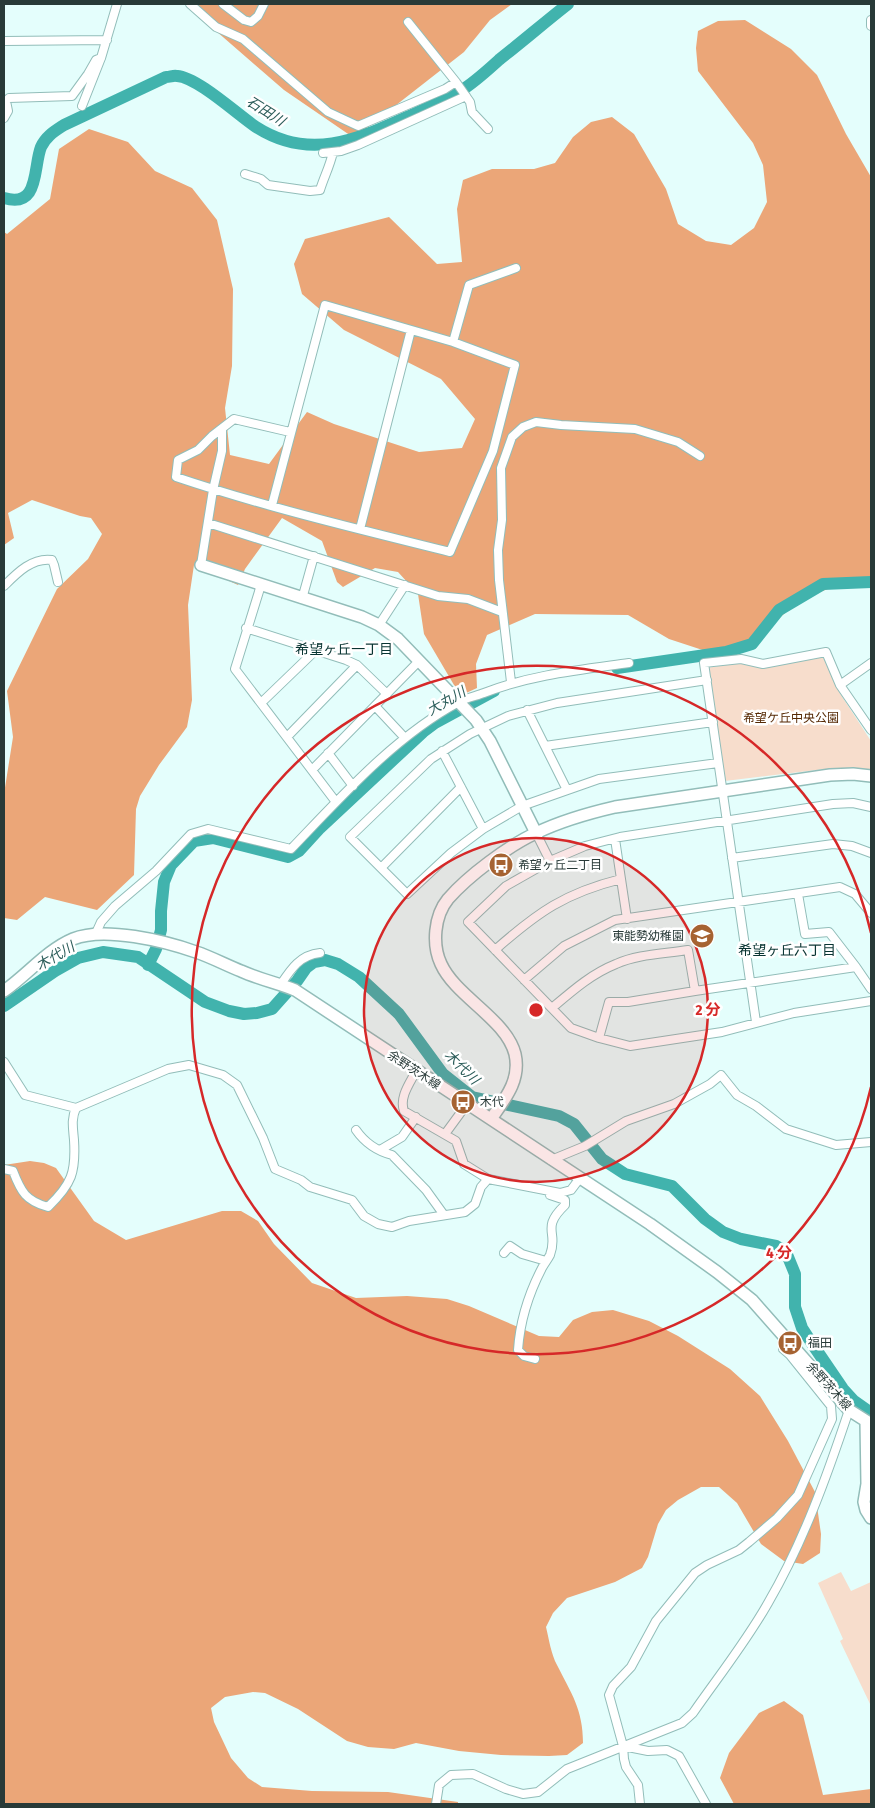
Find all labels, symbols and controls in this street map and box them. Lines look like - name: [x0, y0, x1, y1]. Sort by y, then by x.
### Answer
- water label: 石田川: [243, 93, 290, 131]
- district label: 希望ヶ丘一丁目: [295, 641, 393, 658]
- water label: 大丸川: [424, 683, 470, 719]
- park label: 希望ケ丘中央公園: [743, 711, 839, 725]
- bus stop icon: 希望ヶ丘二丁目: [488, 852, 514, 878]
- place label: 希望ヶ丘二丁目: [518, 858, 602, 872]
- school or university icon: 東能勢幼稚園: [689, 923, 715, 949]
- place label: 東能勢幼稚園: [612, 929, 684, 943]
- water label: 木代川: [33, 938, 79, 974]
- district label: 希望ヶ丘六丁目: [738, 942, 836, 959]
- centre of rings: [527, 1001, 545, 1019]
- text: 2 分: [694, 1001, 721, 1019]
- water label: 木代川: [441, 1047, 484, 1089]
- street label: 余野茨木線: [385, 1048, 443, 1092]
- bus stop icon: 木代: [450, 1089, 476, 1115]
- place label: 木代: [480, 1095, 504, 1109]
- text: 4 分: [766, 1244, 792, 1262]
- bus stop icon: 福田: [777, 1330, 803, 1356]
- place label: 福田: [808, 1336, 832, 1350]
- street label: 余野茨木線: [804, 1359, 854, 1413]

